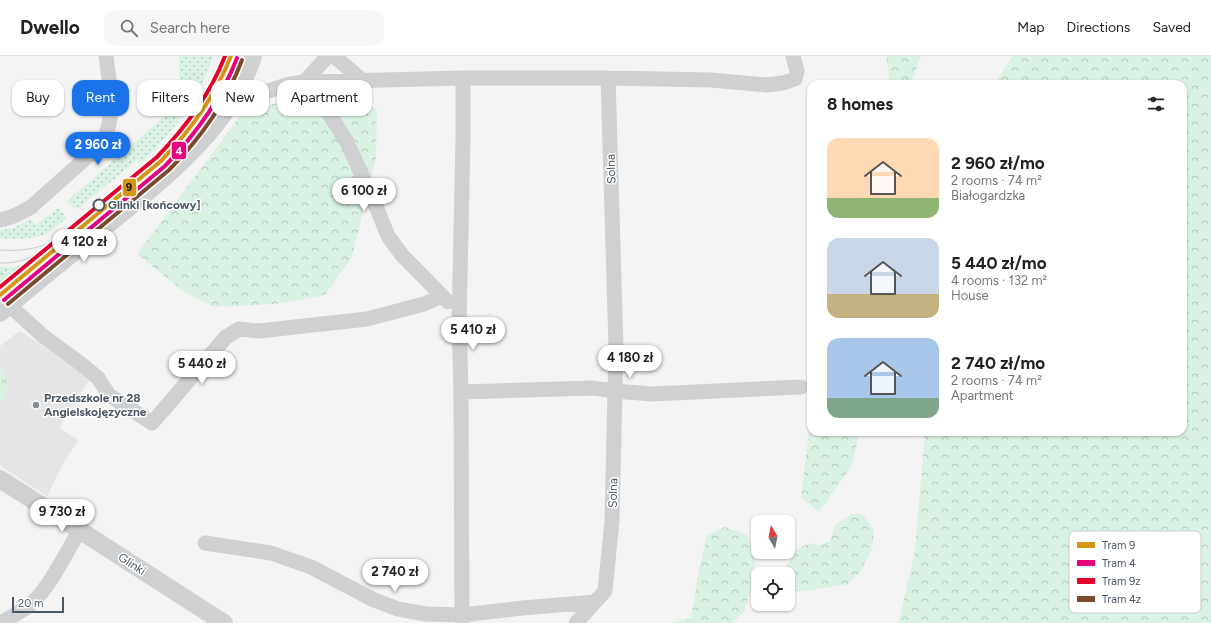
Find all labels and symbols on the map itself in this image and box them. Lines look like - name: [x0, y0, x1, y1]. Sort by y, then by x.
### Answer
- pin: 2 960 zł: [57, 132, 139, 166]
- line badge: 4: [171, 141, 187, 160]
- text: 4: [176, 145, 183, 158]
- street label: Solna: [603, 154, 619, 184]
- line badge: 9: [122, 178, 137, 197]
- pin: 6 100 zł: [323, 178, 405, 212]
- text: 9: [126, 181, 132, 194]
- marker: Glinki [końcowy]: [92, 198, 106, 212]
- place label: Glinki [końcowy]: [108, 198, 201, 212]
- pin: 4 120 zł: [43, 229, 125, 263]
- pin: 5 410 zł: [432, 317, 514, 351]
- pin: 4 180 zł: [589, 345, 671, 379]
- pin: 5 440 zł: [161, 351, 243, 385]
- place label: Przedszkole nr 28 Angielskojęzyczne: [44, 391, 147, 419]
- marker: Przedszkole nr 28 Angielskojęzyczne: [31, 400, 41, 410]
- street label: Solna: [606, 478, 620, 508]
- pin: 9 730 zł: [21, 499, 103, 533]
- north arrow: [751, 515, 795, 559]
- legend: [1069, 531, 1201, 613]
- text: Tram 9: [1102, 539, 1135, 552]
- street label: Glinki: [116, 550, 148, 578]
- text: Tram 4: [1102, 557, 1136, 570]
- pin: 2 740 zł: [354, 559, 436, 593]
- text: Tram 9z: [1102, 575, 1141, 588]
- text: Tram 4z: [1102, 593, 1141, 606]
- scale bar: [12, 595, 64, 614]

